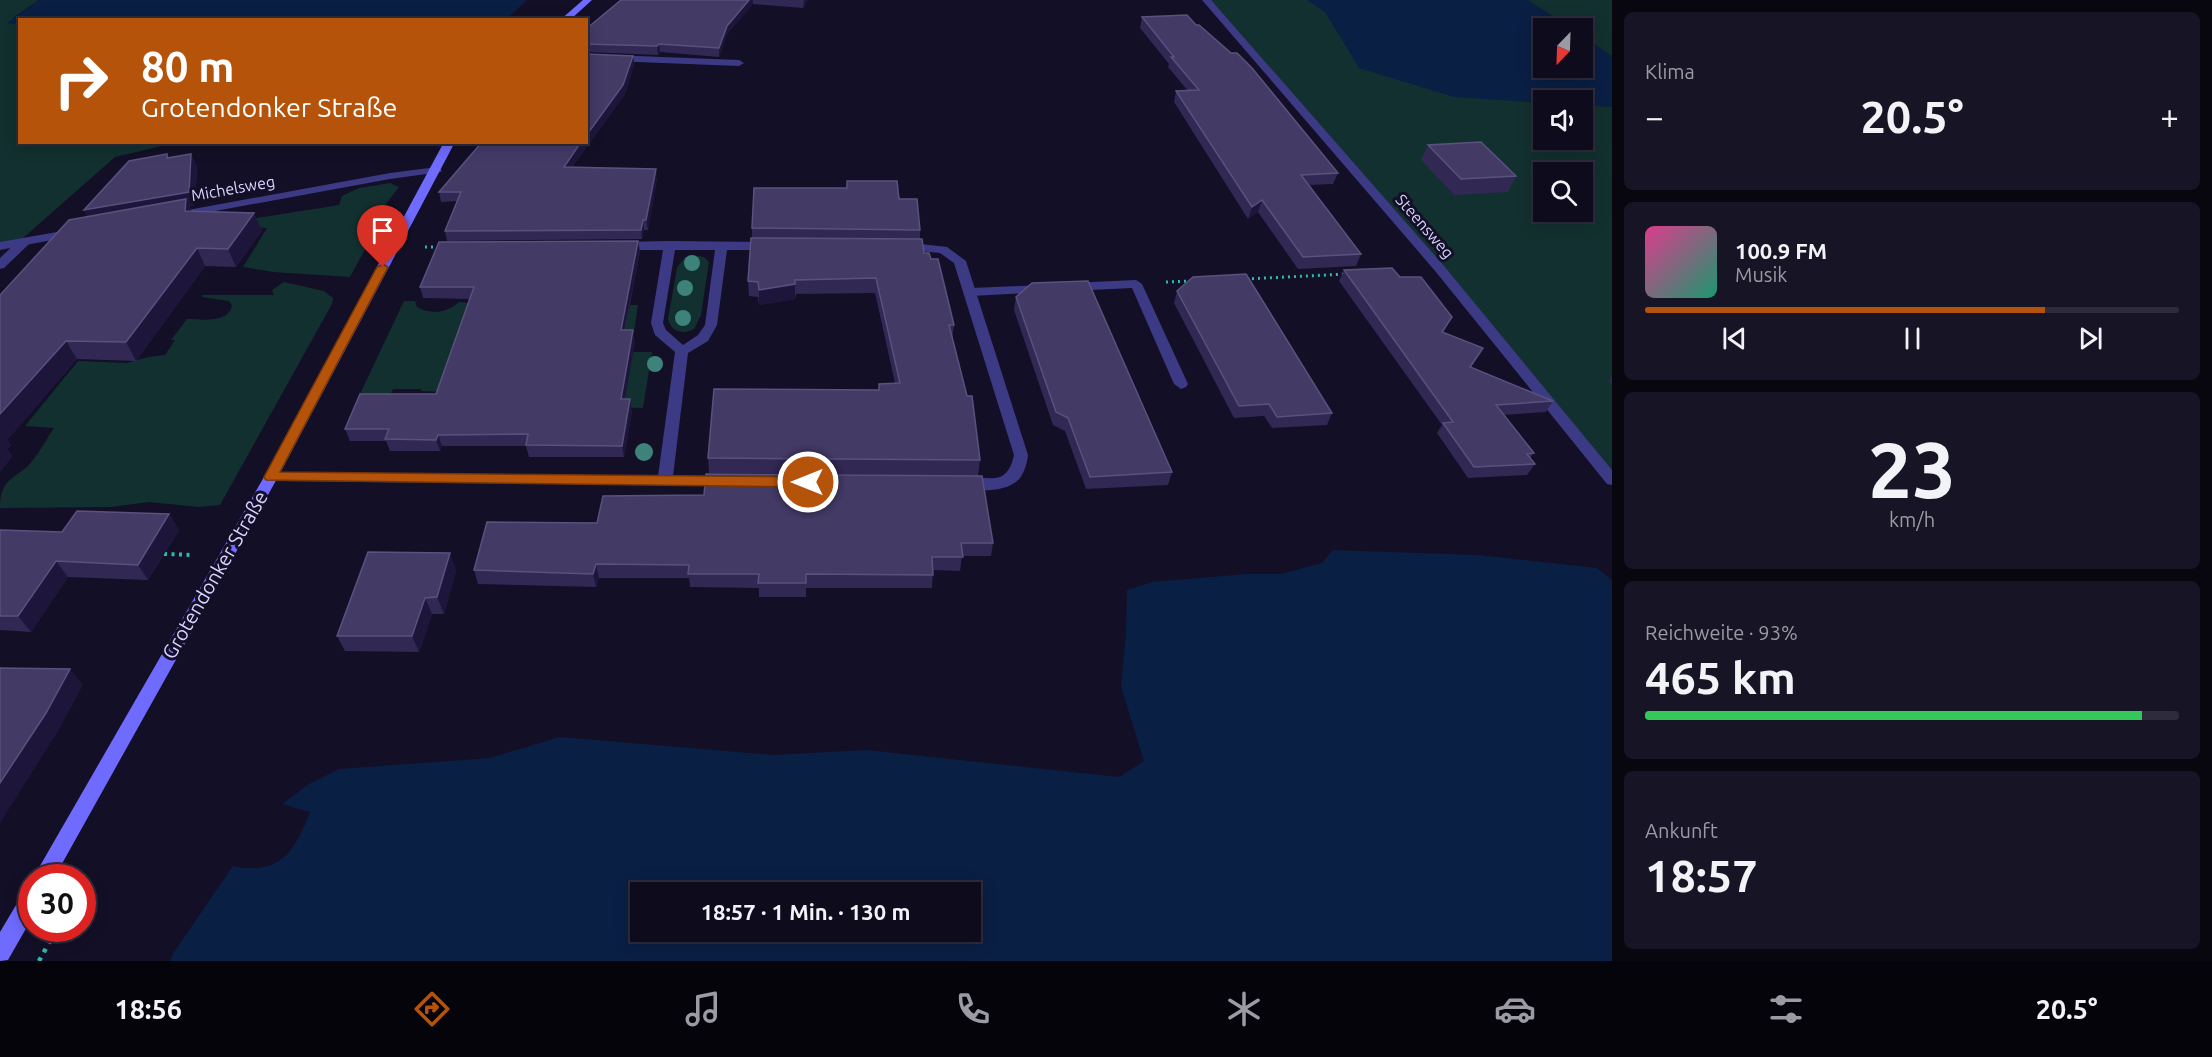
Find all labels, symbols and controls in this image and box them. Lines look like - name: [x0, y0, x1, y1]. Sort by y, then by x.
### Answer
- north arrow: [1533, 18, 1593, 78]
- map controls: [1533, 18, 1593, 222]
- icon: right: [42, 42, 120, 120]
- text: 80 m: [141, 43, 235, 90]
- text: Klima: [1645, 60, 1695, 83]
- button: sound: [1533, 90, 1593, 150]
- text: 20.5°: [1860, 91, 1964, 142]
- text: Grotendonker Straße: [141, 92, 397, 122]
- text: −: [1645, 98, 1664, 135]
- text: +: [2160, 98, 2179, 135]
- button: search: [1533, 162, 1593, 222]
- street label: Michelsweg: [190, 172, 276, 204]
- street label: Steensweg: [1392, 190, 1458, 262]
- pin: [357, 205, 408, 267]
- icon: arrive: [366, 214, 399, 247]
- text: 100.9 FM: [1735, 238, 1827, 263]
- text: Musik: [1735, 263, 1787, 286]
- icon: previous: [1718, 322, 1751, 355]
- icon: pause: [1896, 322, 1929, 355]
- icon: next: [2074, 322, 2107, 355]
- text: 23: [1868, 425, 1956, 513]
- position arrow: [776, 450, 840, 514]
- street label: Grotendonker Straße: [157, 487, 272, 663]
- text: km/h: [1889, 508, 1935, 531]
- text: Reichweite · 93%: [1645, 621, 1798, 644]
- text: 465 km: [1645, 652, 1796, 703]
- text: Ankunft: [1645, 819, 1718, 842]
- text: 18:57: [1645, 850, 1758, 901]
- speed limit sign: 30: [18, 864, 96, 942]
- text: 18:57 · 1 Min. · 130 m: [701, 899, 910, 924]
- icon: directions: [411, 988, 453, 1030]
- icon: music: [682, 988, 724, 1030]
- icon: phone: [952, 988, 994, 1030]
- icon: climate: [1223, 988, 1265, 1030]
- icon: car: [1494, 988, 1536, 1030]
- icon: filters: [1765, 988, 1807, 1030]
- text: 18:56: [114, 994, 182, 1024]
- text: 20.5°: [2036, 994, 2098, 1024]

